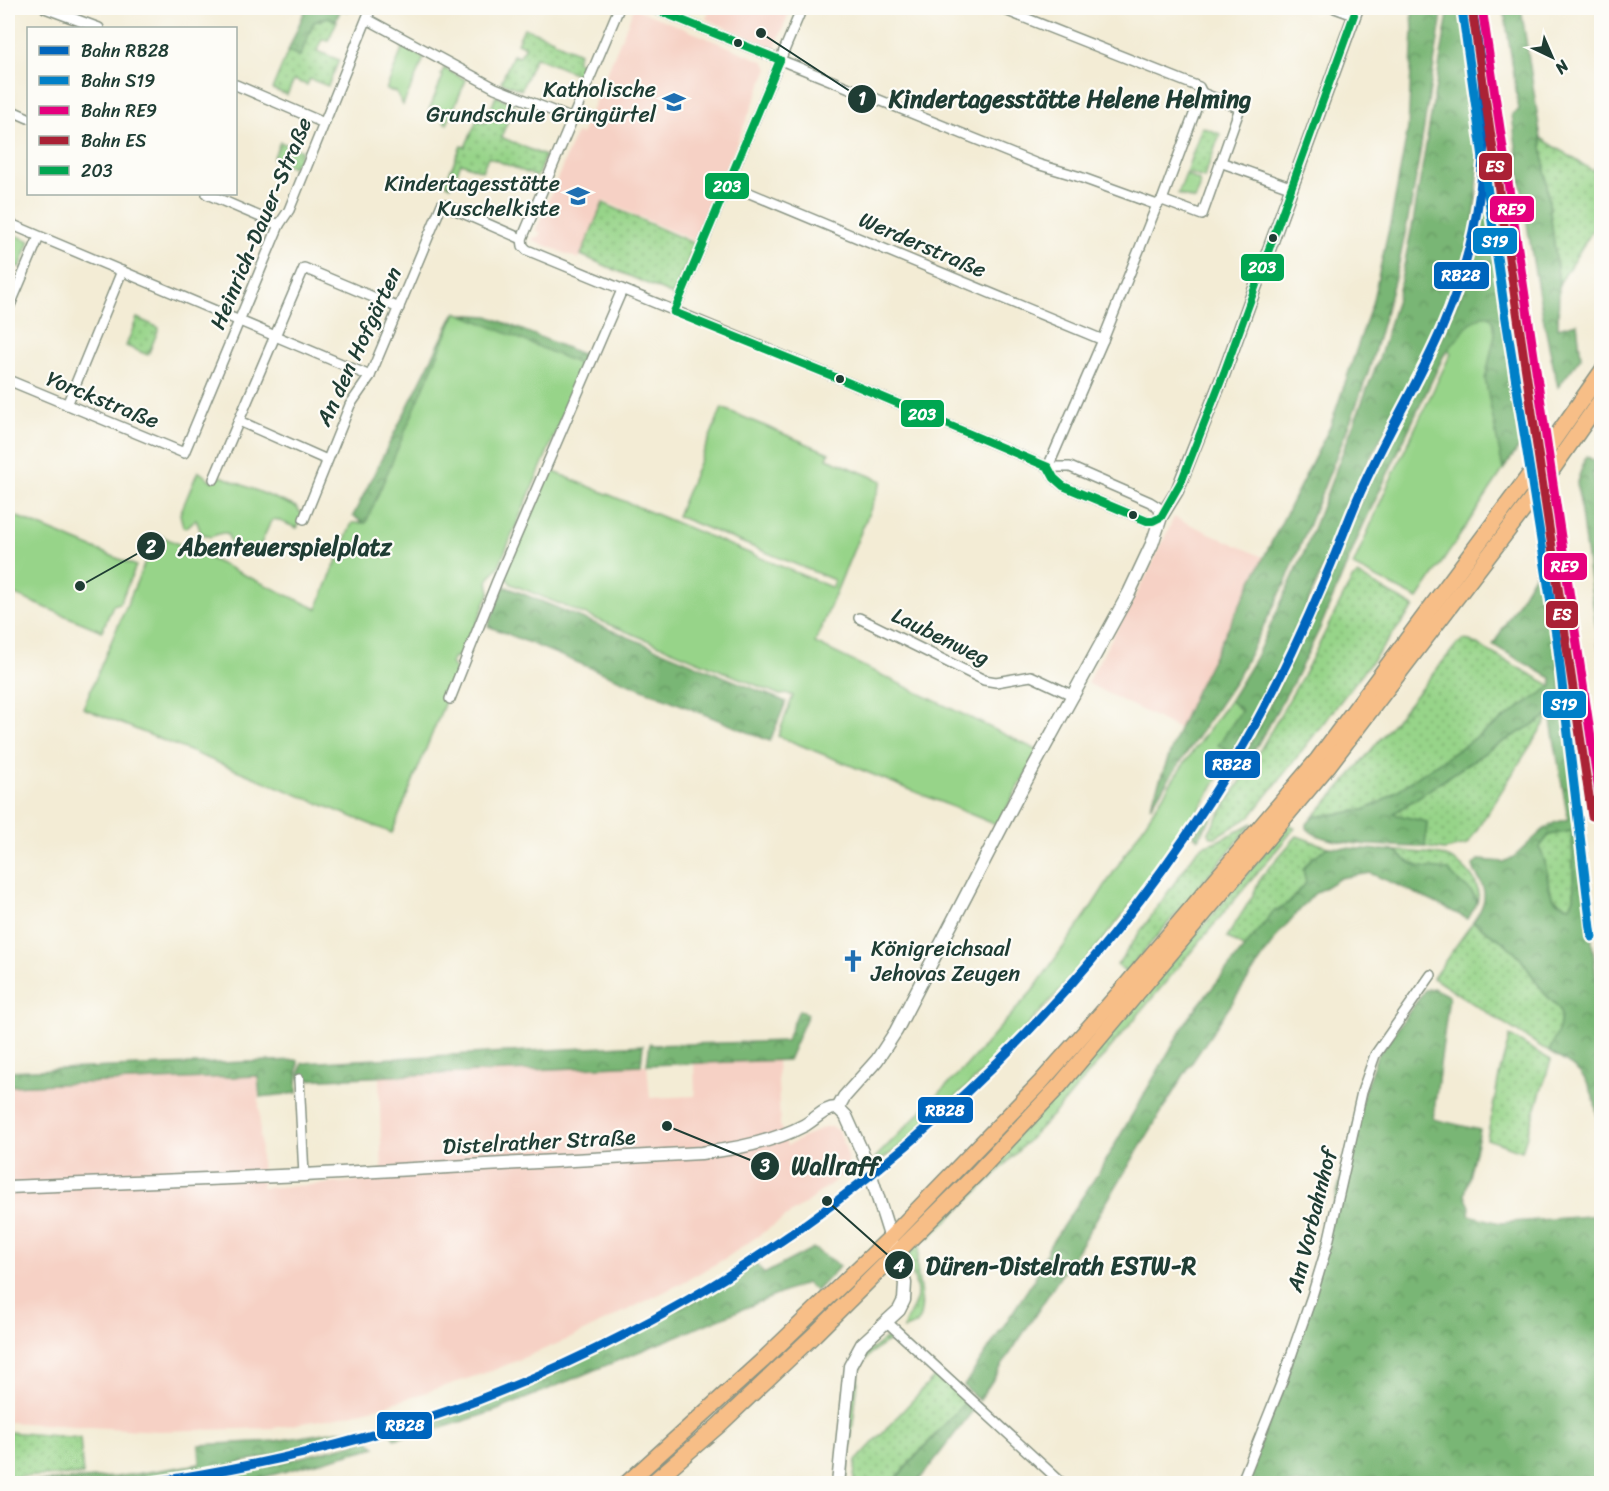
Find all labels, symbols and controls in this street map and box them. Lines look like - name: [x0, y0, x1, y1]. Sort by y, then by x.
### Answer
- legend: [27, 27, 237, 195]
- north arrow: [1522, 27, 1582, 87]
- text: Bahn RB28: [81, 35, 169, 67]
- unlabelled marker: [732, 37, 744, 49]
- text: N: [1547, 52, 1577, 82]
- text: Bahn S19: [81, 65, 155, 97]
- place label: Katholische Grundschule Grüngürtel: [426, 70, 657, 134]
- callout: Kindertagesstätte Helene Helming: [847, 78, 1264, 120]
- text: Kindertagesstätte Helene Helming: [888, 78, 1251, 120]
- text: 1: [858, 83, 866, 115]
- school or university icon: Katholische Grundschule Grüngürtel: [661, 89, 687, 115]
- text: Bahn RE9: [81, 95, 157, 127]
- street label: Heinrich-Dauer-Straße: [198, 111, 323, 336]
- text: Bahn ES: [81, 125, 147, 157]
- line badge: ES: [1478, 152, 1513, 181]
- text: ES: [1486, 152, 1505, 181]
- text: 203: [81, 155, 113, 187]
- place label: Kindertagesstätte Kuschelkiste: [384, 164, 560, 228]
- line badge: 203: [704, 172, 750, 200]
- text: 203: [712, 172, 741, 201]
- school or university icon: Kindertagesstätte Kuschelkiste: [565, 183, 591, 209]
- line badge: RE9: [1489, 195, 1535, 223]
- text: RE9: [1497, 195, 1526, 224]
- street label: Werderstraße: [853, 200, 993, 289]
- line badge: S19: [1472, 227, 1518, 255]
- text: S19: [1481, 227, 1509, 256]
- unlabelled marker: [1267, 232, 1279, 244]
- line badge: 203: [1240, 253, 1285, 282]
- text: 203: [1247, 253, 1276, 282]
- street label: An den Hofgärten: [304, 260, 413, 433]
- line badge: RB28: [1433, 261, 1490, 290]
- text: RB28: [1441, 261, 1481, 290]
- street label: Yorckstraße: [40, 359, 165, 440]
- unlabelled marker: [834, 373, 846, 385]
- line badge: 203: [900, 399, 945, 428]
- text: 203: [907, 400, 936, 429]
- unlabelled marker: [1127, 509, 1139, 521]
- callout: Abenteuerspielplatz: [136, 525, 403, 567]
- text: Abenteuerspielplatz: [177, 526, 393, 568]
- text: 2: [145, 531, 157, 563]
- line badge: RE9: [1543, 552, 1588, 581]
- text: RE9: [1550, 552, 1579, 581]
- street label: Laubenweg: [885, 596, 997, 677]
- line badge: ES: [1545, 600, 1579, 629]
- text: ES: [1553, 600, 1572, 629]
- line badge: S19: [1542, 690, 1587, 719]
- text: S19: [1550, 690, 1578, 719]
- line badge: RB28: [1204, 750, 1261, 779]
- text: RB28: [1212, 750, 1252, 779]
- place label: Königreichsaal Jehovas Zeugen: [870, 929, 1020, 993]
- church icon: Königreichsaal Jehovas Zeugen: [840, 948, 866, 974]
- line badge: RB28: [917, 1096, 974, 1124]
- text: RB28: [925, 1096, 965, 1125]
- street label: Distelrather Straße: [442, 1117, 637, 1166]
- street label: Am Vorbahnhof: [1275, 1141, 1349, 1297]
- callout: Wallraff: [750, 1145, 891, 1187]
- text: Wallraff: [791, 1145, 882, 1187]
- text: 3: [759, 1150, 770, 1182]
- callout: Düren-Distelrath ESTW-R: [884, 1244, 1209, 1286]
- text: Düren-Distelrath ESTW-R: [926, 1245, 1197, 1287]
- text: 4: [892, 1250, 905, 1282]
- line badge: RB28: [376, 1411, 433, 1440]
- text: RB28: [385, 1411, 425, 1440]

